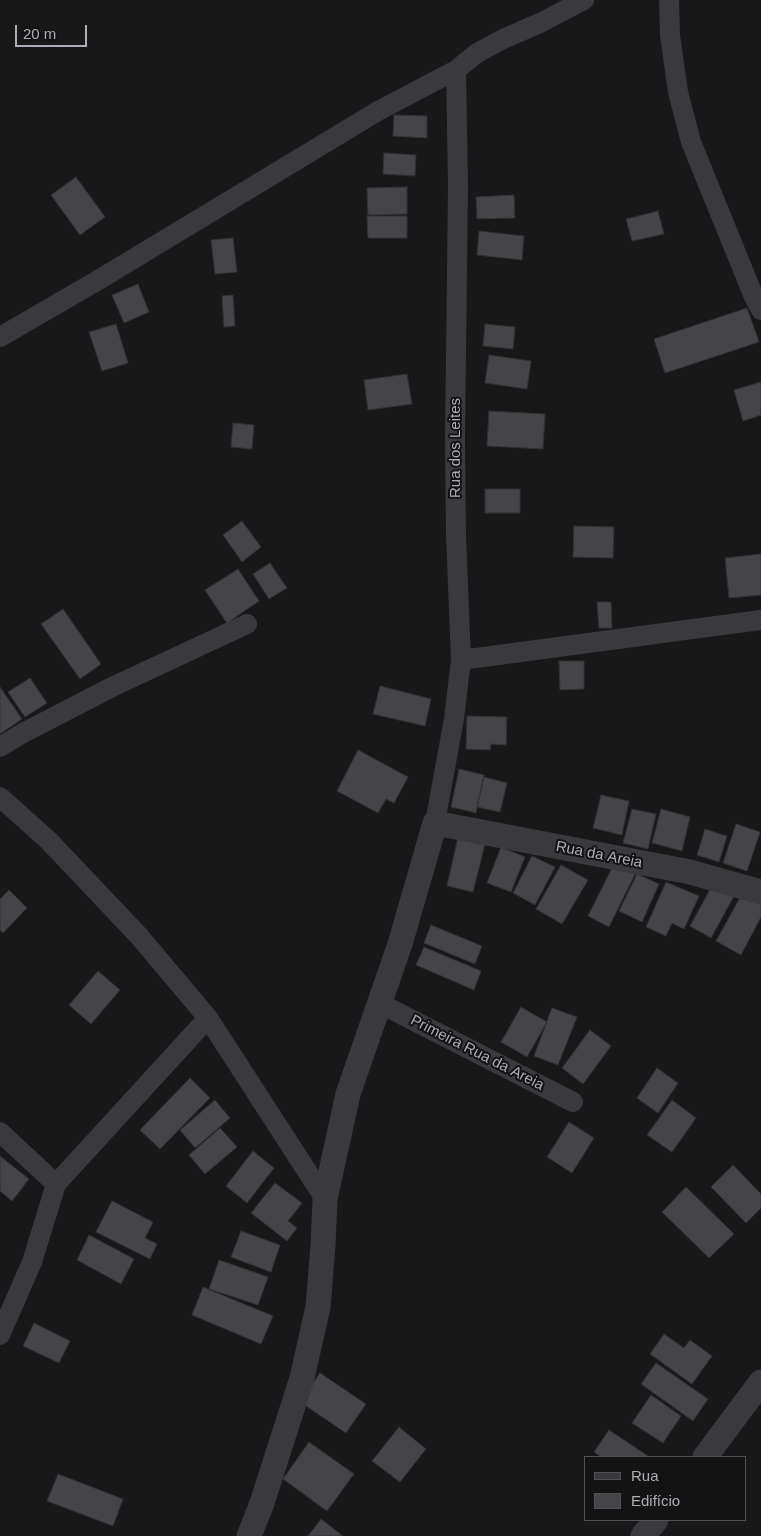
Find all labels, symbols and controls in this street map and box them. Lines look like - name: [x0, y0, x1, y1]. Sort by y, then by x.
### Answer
- scale bar: [18, 15, 90, 47]
- text: 20 m: [23, 25, 56, 42]
- street label: Rua dos Leites: [447, 398, 465, 498]
- street label: Rua da Areia: [554, 838, 644, 872]
- street label: Primeira Rua da Areia: [407, 1011, 547, 1095]
- legend: [584, 1456, 746, 1521]
- text: Rua: [631, 1467, 659, 1484]
- text: Edifício: [631, 1492, 680, 1509]

